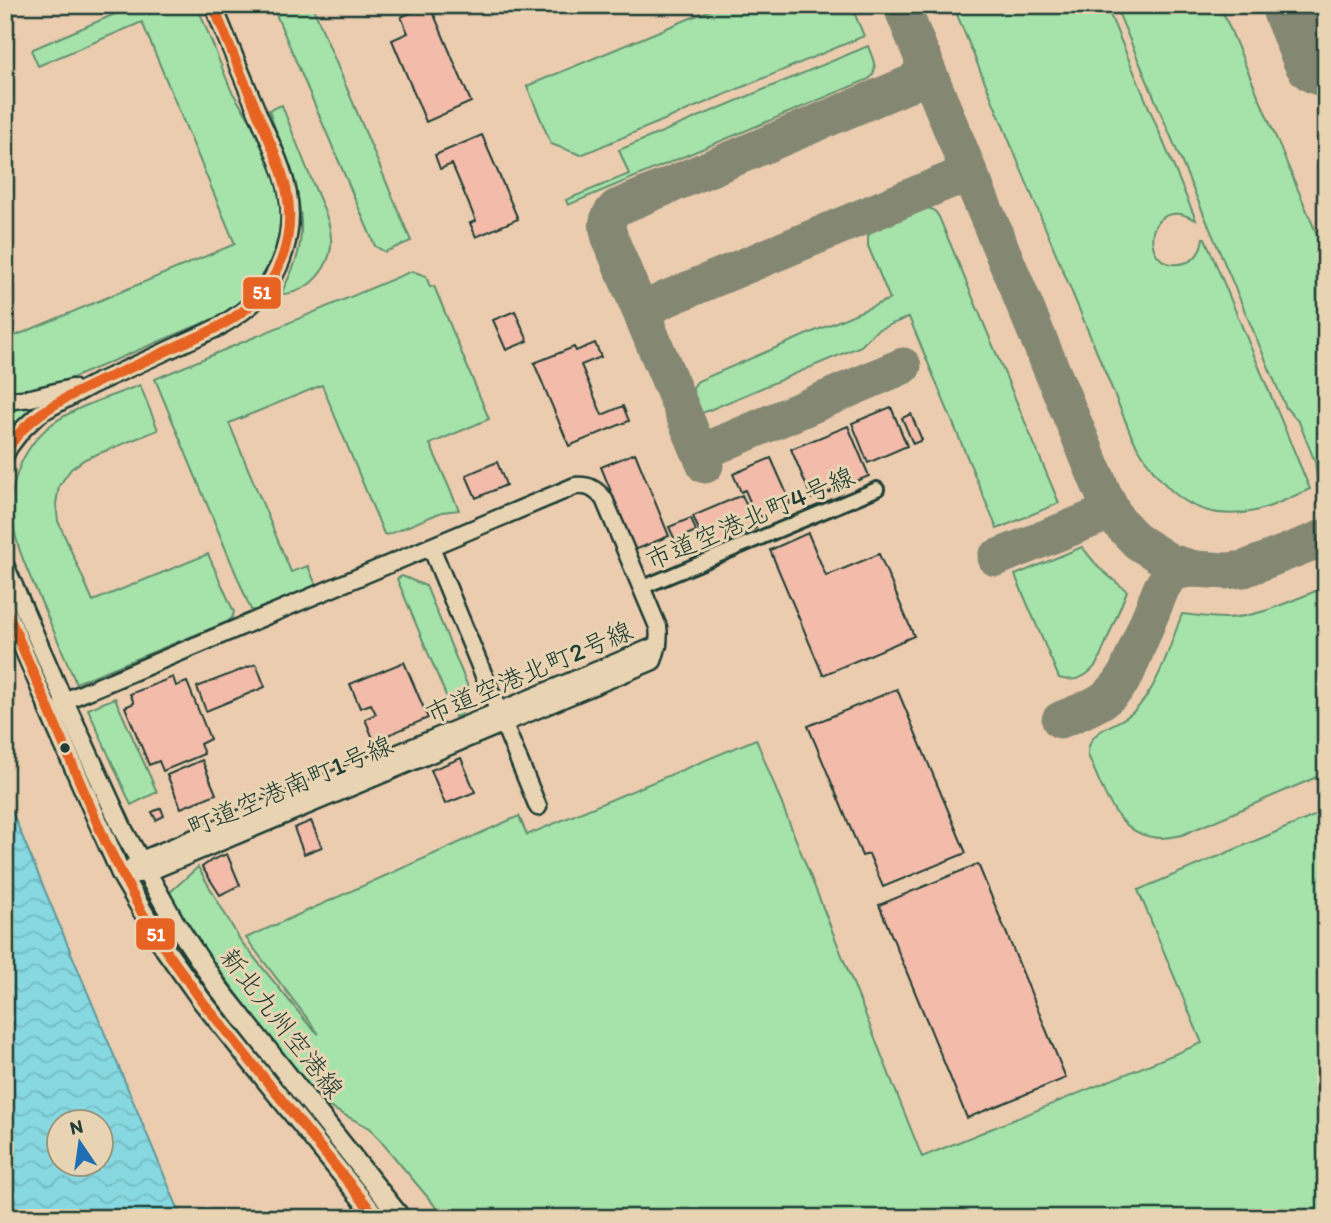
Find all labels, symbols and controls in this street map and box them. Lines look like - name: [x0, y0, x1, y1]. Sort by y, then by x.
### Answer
- line badge: 51: [242, 276, 282, 310]
- text: 51: [253, 281, 272, 304]
- street label: 市道空港北町4号線: [641, 460, 859, 576]
- street label: 市道空港北町2号線: [421, 614, 637, 730]
- street label: 町道空港南町1号線: [182, 728, 398, 844]
- unlabelled marker: [58, 741, 72, 755]
- line badge: 51: [135, 917, 176, 951]
- text: 51: [147, 923, 166, 946]
- street label: 新北九州空港線: [213, 941, 351, 1105]
- north arrow: [46, 1108, 116, 1178]
- text: N: [67, 1114, 85, 1140]

